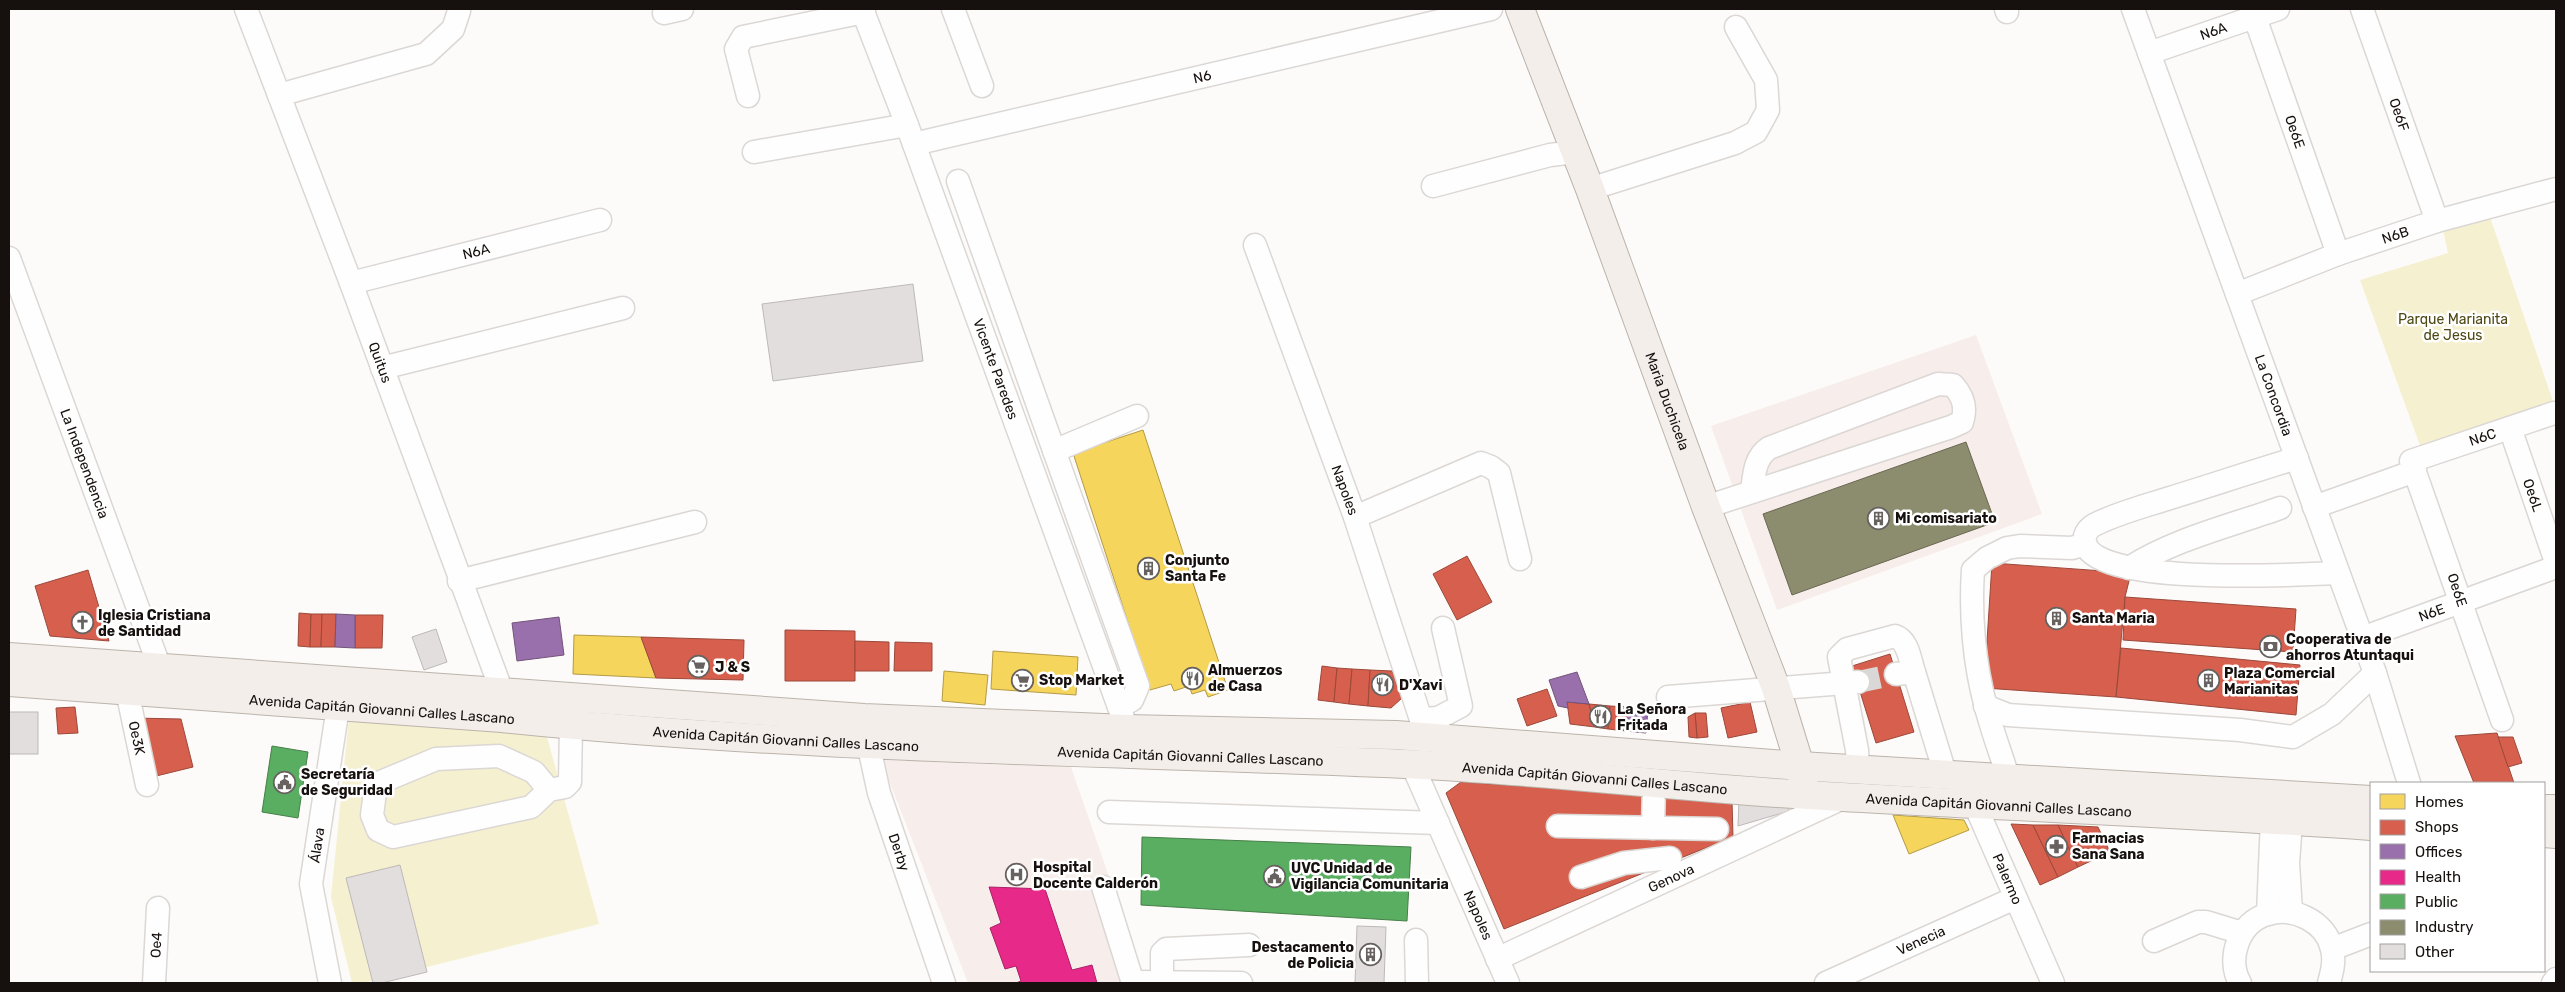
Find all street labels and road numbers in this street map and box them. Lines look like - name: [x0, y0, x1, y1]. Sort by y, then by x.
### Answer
- street label: N6A: [2198, 18, 2230, 44]
- street label: N6: [1191, 66, 1213, 87]
- street label: Oe6F: [2386, 96, 2413, 133]
- street label: Oe6E: [2281, 113, 2309, 151]
- street label: N6B: [2380, 222, 2411, 247]
- street label: N6A: [461, 240, 492, 263]
- street label: Vicente Paredes: [970, 316, 1022, 422]
- street label: Quitus: [365, 340, 396, 385]
- street label: Maria Duchicela: [1642, 350, 1693, 453]
- street label: La Concordia: [2251, 352, 2296, 438]
- street label: La Independencia: [57, 406, 113, 521]
- street label: N6C: [2467, 425, 2498, 449]
- street label: Napoles: [1328, 463, 1362, 517]
- street label: Oe6L: [2520, 476, 2547, 514]
- street label: Oe6E: [2443, 571, 2471, 609]
- street label: N6E: [2416, 600, 2447, 625]
- street label: Avenida Capitán Giovanni Calles Lascano: [249, 691, 516, 728]
- street label: Oe3K: [125, 719, 149, 757]
- street label: Avenida Capitán Giovanni Calles Lascano: [652, 723, 919, 755]
- street label: Avenida Capitán Giovanni Calles Lascano: [1057, 743, 1324, 769]
- street label: Avenida Capitán Giovanni Calles Lascano: [1461, 759, 1728, 798]
- street label: Avenida Capitán Giovanni Calles Lascano: [1865, 790, 2132, 820]
- street label: Álava: [305, 826, 328, 864]
- street label: Derby: [885, 831, 914, 873]
- street label: Palermo: [1989, 851, 2026, 907]
- street label: Genova: [1645, 860, 1697, 896]
- street label: Napoles: [1460, 888, 1497, 942]
- street label: Venecia: [1894, 922, 1948, 959]
- street label: Oe4: [147, 931, 165, 959]

